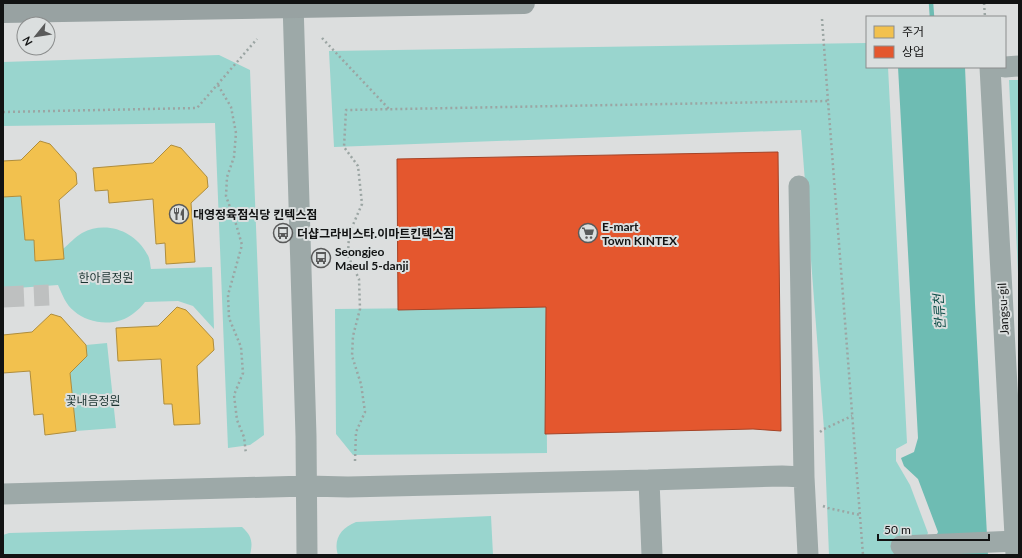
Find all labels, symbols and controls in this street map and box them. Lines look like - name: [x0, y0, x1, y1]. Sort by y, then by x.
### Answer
- north arrow: [16, 16, 56, 56]
- legend: [866, 16, 1006, 68]
- text: 주거: [902, 24, 924, 39]
- text: N: [19, 34, 35, 48]
- text: 상업: [902, 44, 924, 59]
- restaurant icon: 대영정육점식당 킨텍스점: [168, 203, 190, 225]
- place label: 대영정육점식당 킨텍스점: [193, 207, 317, 222]
- place label: E-mart Town KINTEX: [602, 219, 678, 248]
- bus stop icon: 더샵그라비스타.이마트킨텍스점: [272, 222, 294, 244]
- supermarket icon: E-mart Town KINTEX: [577, 222, 599, 244]
- place label: 더샵그라비스타.이마트킨텍스점: [297, 226, 454, 241]
- place label: Seongjeo Maeul 5-danji: [335, 244, 409, 273]
- bus stop icon: Seongjeo Maeul 5-danji: [310, 247, 332, 269]
- park label: 한아름정원: [78, 270, 134, 285]
- street label: Jangsu-gil: [994, 283, 1012, 335]
- water label: 한류천: [930, 293, 948, 330]
- park label: 꽃내음정원: [65, 393, 121, 408]
- scale bar: [878, 516, 989, 542]
- text: 50 m: [884, 522, 911, 537]

